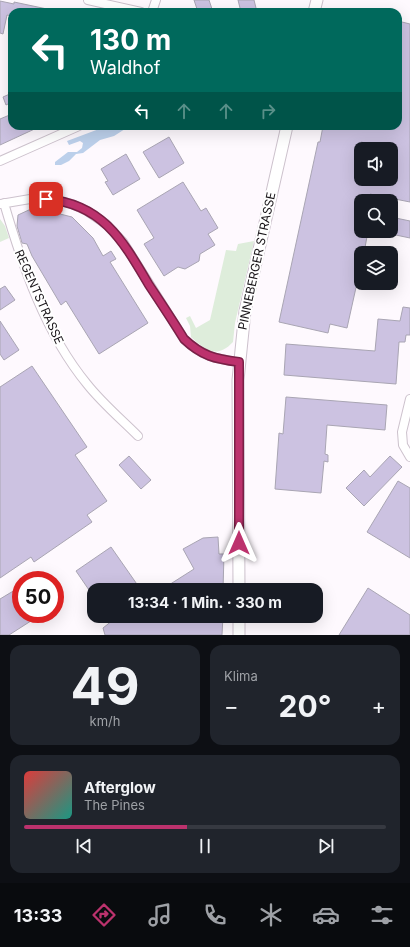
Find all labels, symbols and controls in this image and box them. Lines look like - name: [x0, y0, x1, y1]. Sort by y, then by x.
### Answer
- text: 130 m: [90, 23, 171, 57]
- icon: left: [24, 24, 76, 76]
- text: Waldhof: [90, 57, 160, 78]
- icon: left: [131, 100, 153, 122]
- icon: ahead: [173, 100, 195, 122]
- icon: ahead: [215, 100, 237, 122]
- icon: right: [257, 100, 279, 122]
- map controls: [354, 142, 398, 290]
- button: sound: [354, 142, 398, 186]
- pin: [29, 182, 63, 216]
- icon: arrive: [35, 188, 57, 210]
- street label: PINNEBERGER STRASSE: [235, 191, 278, 331]
- button: search: [354, 194, 398, 238]
- button: layers: [354, 246, 398, 290]
- street label: REGENTSTRASSE: [12, 247, 67, 346]
- position arrow: [218, 522, 260, 564]
- speed limit sign: 50: [12, 571, 64, 623]
- text: 13:34 · 1 Min. · 330 m: [128, 593, 282, 612]
- text: 49: [71, 655, 139, 718]
- text: Klima: [224, 668, 258, 684]
- text: 20°: [279, 688, 331, 724]
- text: −: [224, 693, 239, 719]
- text: +: [371, 693, 386, 719]
- text: km/h: [90, 713, 120, 729]
- text: Afterglow: [84, 778, 156, 797]
- text: The Pines: [84, 797, 145, 813]
- icon: previous: [73, 835, 95, 857]
- icon: pause: [194, 835, 216, 857]
- icon: next: [315, 835, 337, 857]
- icon: directions: [90, 901, 118, 929]
- icon: music: [146, 901, 174, 929]
- icon: phone: [201, 901, 229, 929]
- icon: climate: [257, 901, 285, 929]
- icon: car: [312, 901, 340, 929]
- icon: filters: [368, 901, 396, 929]
- text: 13:33: [14, 905, 62, 926]

